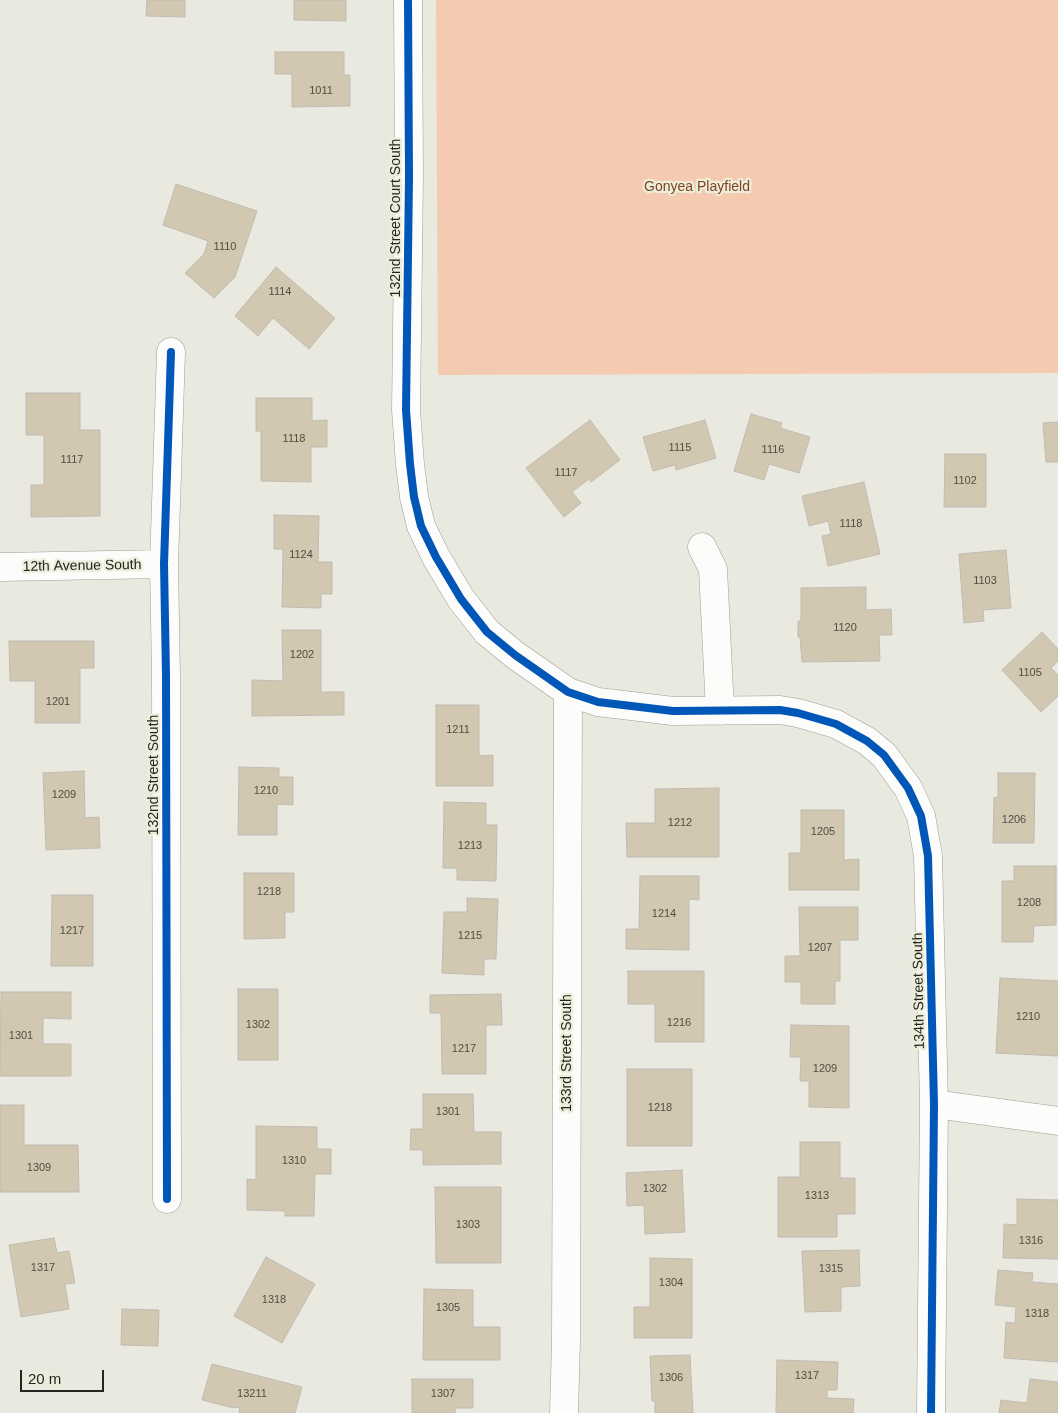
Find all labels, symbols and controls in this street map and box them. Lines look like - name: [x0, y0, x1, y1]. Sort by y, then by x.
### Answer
- house number: 1011: [309, 84, 333, 98]
- street label: 132nd Street Court South: [388, 139, 404, 297]
- park label: Gonyea Playfield: [644, 179, 750, 195]
- house number: 1110: [214, 240, 236, 254]
- house number: 1114: [269, 285, 291, 299]
- house number: 1118: [283, 432, 305, 446]
- house number: 1115: [669, 441, 691, 455]
- house number: 1116: [762, 443, 784, 457]
- house number: 1117: [61, 453, 83, 467]
- house number: 1117: [555, 466, 577, 480]
- house number: 1102: [953, 474, 977, 488]
- house number: 1118: [840, 517, 862, 531]
- house number: 1124: [289, 548, 313, 562]
- street label: 12th Avenue South: [22, 557, 142, 575]
- house number: 1103: [973, 574, 997, 588]
- house number: 1120: [833, 621, 857, 635]
- house number: 1202: [290, 648, 314, 662]
- house number: 1105: [1018, 666, 1042, 680]
- house number: 1201: [46, 695, 70, 709]
- street label: 132nd Street South: [146, 715, 162, 835]
- house number: 1211: [446, 723, 470, 737]
- house number: 1210: [254, 784, 278, 798]
- house number: 1209: [52, 788, 76, 802]
- house number: 1206: [1002, 813, 1026, 827]
- house number: 1212: [668, 816, 692, 830]
- house number: 1205: [811, 825, 835, 839]
- house number: 1213: [458, 839, 482, 853]
- house number: 1218: [257, 885, 281, 899]
- house number: 1208: [1017, 896, 1041, 910]
- house number: 1214: [652, 907, 676, 921]
- house number: 1217: [60, 924, 84, 938]
- house number: 1215: [458, 929, 482, 943]
- street label: 134th Street South: [910, 932, 928, 1050]
- house number: 1207: [808, 941, 832, 955]
- street label: 133rd Street South: [559, 994, 575, 1112]
- house number: 1210: [1016, 1010, 1040, 1024]
- house number: 1216: [667, 1016, 691, 1030]
- house number: 1302: [246, 1018, 270, 1032]
- house number: 1301: [9, 1029, 33, 1043]
- house number: 1217: [452, 1042, 476, 1056]
- house number: 1209: [813, 1062, 837, 1076]
- house number: 1218: [648, 1101, 672, 1115]
- house number: 1301: [436, 1105, 460, 1119]
- house number: 1310: [282, 1154, 306, 1168]
- house number: 1309: [27, 1161, 51, 1175]
- house number: 1302: [643, 1182, 667, 1196]
- house number: 1313: [805, 1189, 829, 1203]
- house number: 1303: [456, 1218, 480, 1232]
- house number: 1316: [1019, 1234, 1043, 1248]
- house number: 1317: [31, 1261, 55, 1275]
- house number: 1315: [819, 1262, 843, 1276]
- house number: 1304: [659, 1276, 683, 1290]
- house number: 1318: [262, 1293, 286, 1307]
- house number: 1305: [436, 1301, 460, 1315]
- house number: 1318: [1025, 1307, 1049, 1321]
- scale bar: [22, 1360, 106, 1392]
- house number: 1317: [795, 1369, 819, 1383]
- text: 20 m: [28, 1370, 61, 1387]
- house number: 1306: [659, 1371, 683, 1385]
- house number: 13211: [237, 1387, 267, 1401]
- house number: 1307: [431, 1387, 455, 1401]

